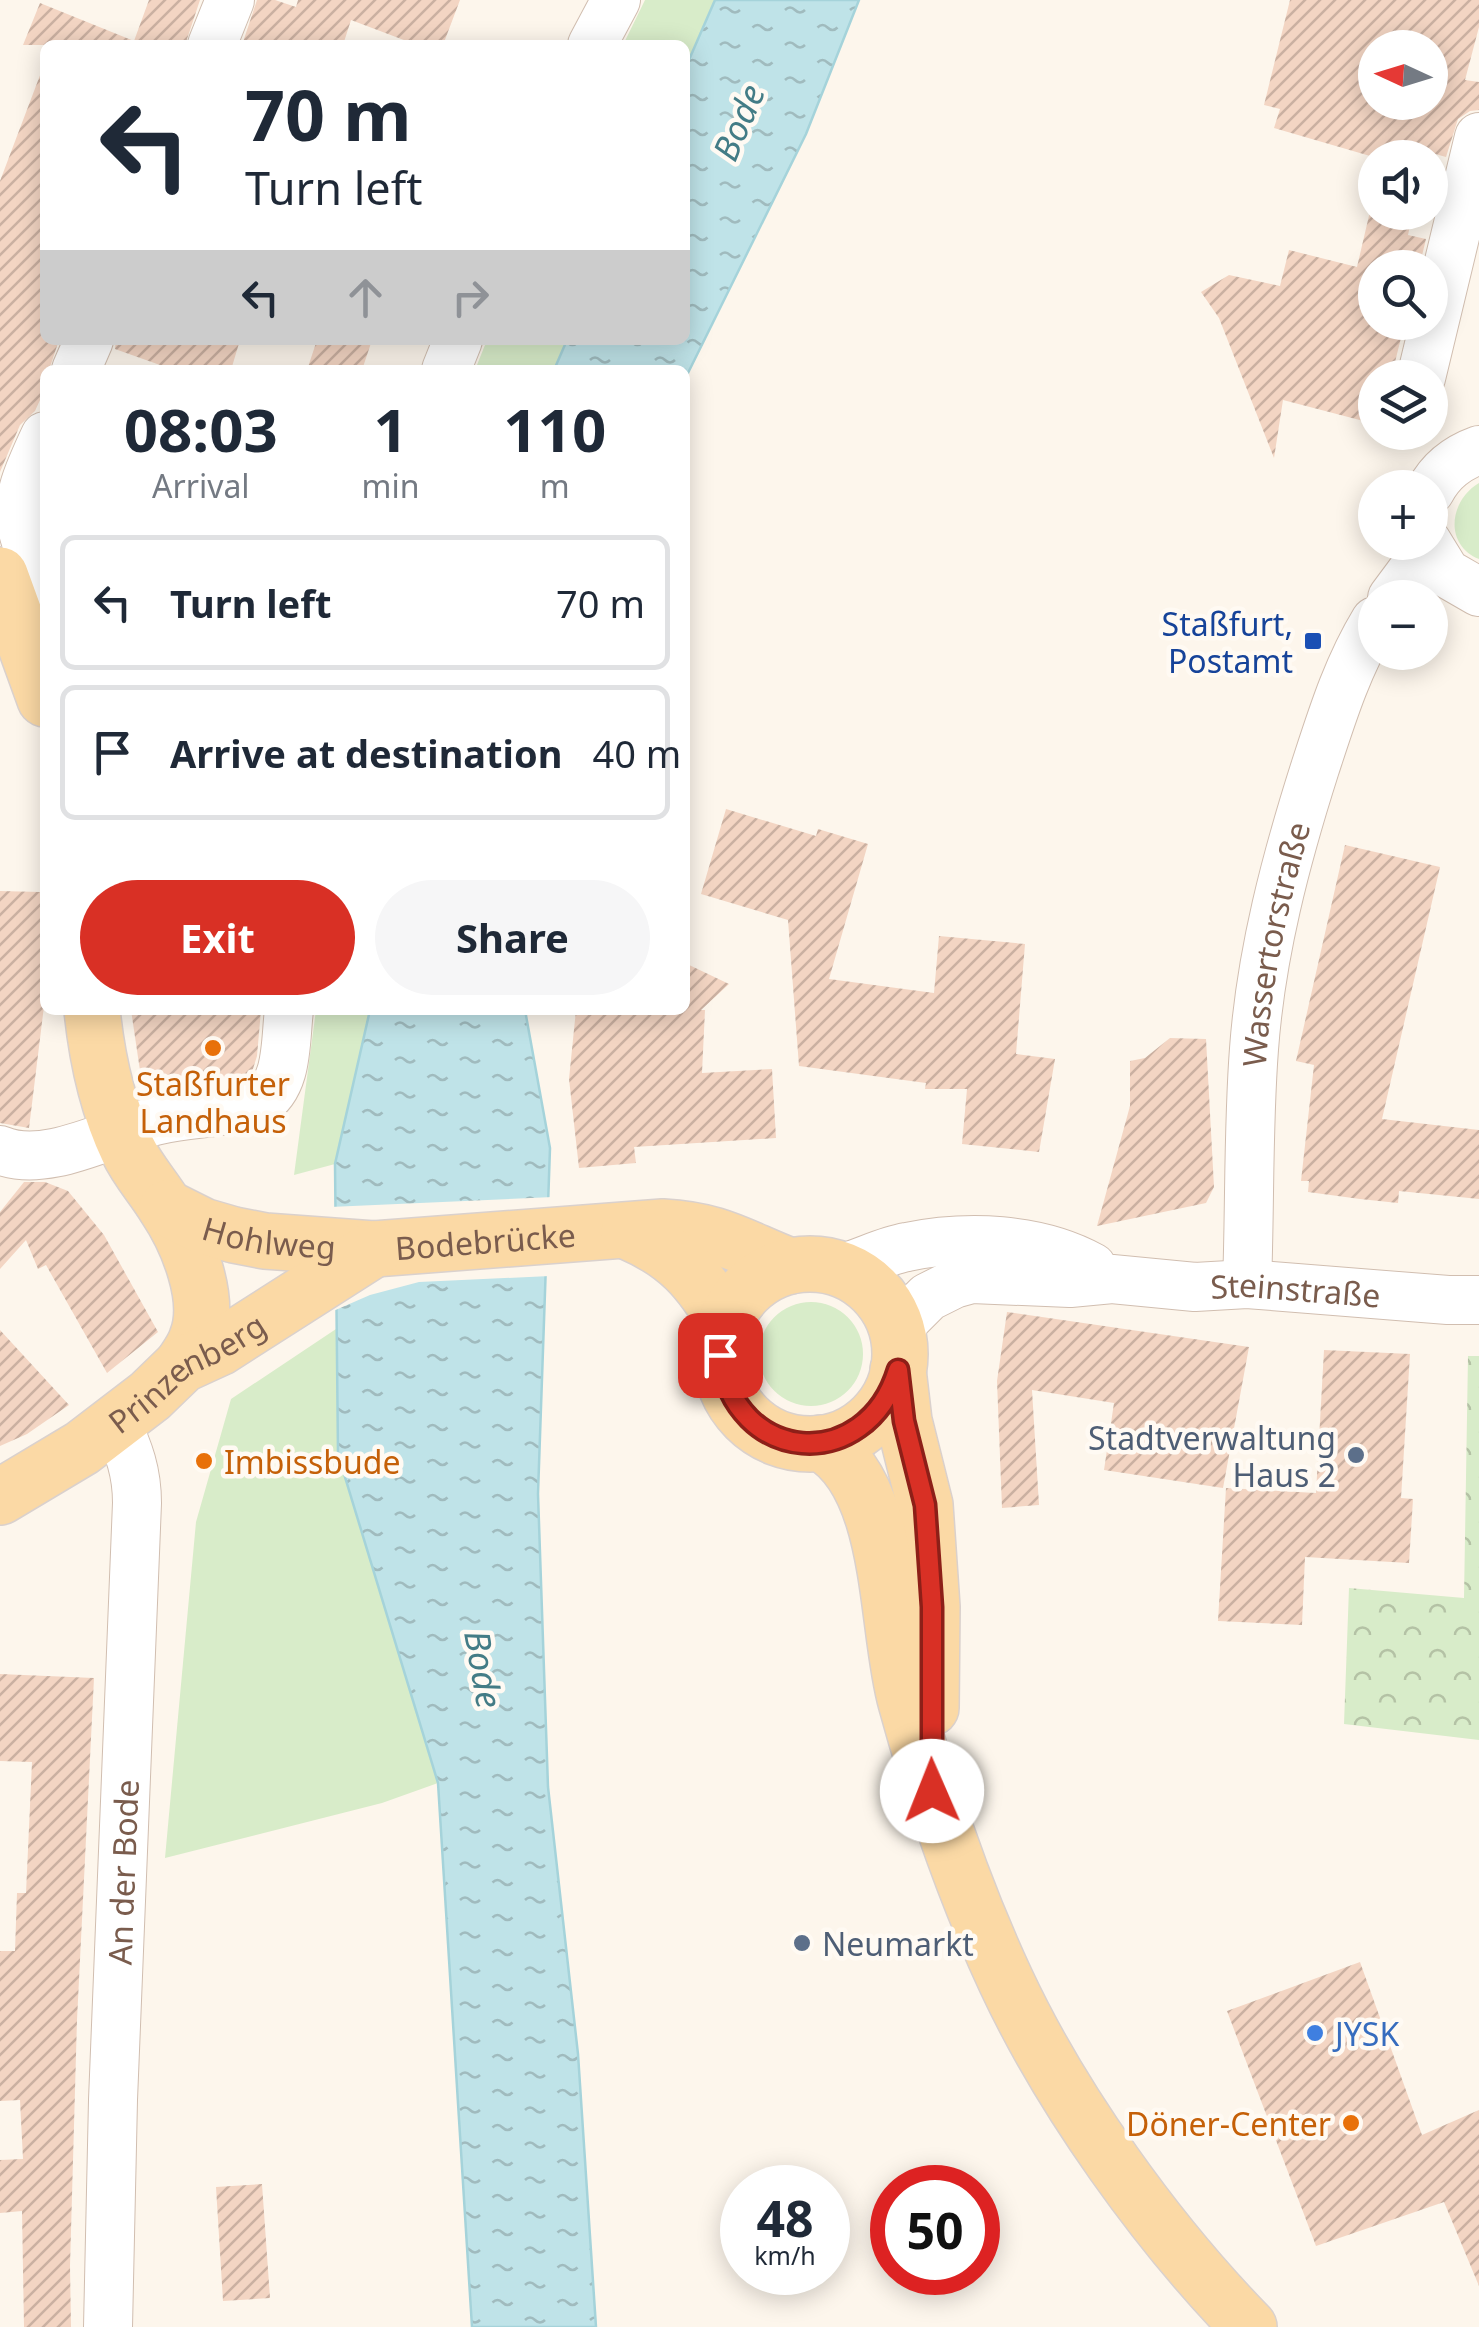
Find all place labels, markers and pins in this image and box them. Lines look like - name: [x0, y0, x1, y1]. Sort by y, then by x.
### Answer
- place label: Staßfurt, Postamt: [1162, 602, 1293, 682]
- marker: Staßfurt, Postamt: [1302, 630, 1324, 652]
- marker: Staßfurter Landhaus: [202, 1037, 224, 1059]
- place label: Staßfurter Landhaus: [136, 1062, 290, 1142]
- pin: [678, 1313, 763, 1398]
- place label: Stadtverwaltung Haus 2: [1088, 1416, 1336, 1496]
- place label: Imbissbude: [224, 1440, 401, 1483]
- marker: Stadtverwaltung Haus 2: [1345, 1444, 1367, 1466]
- marker: Imbissbude: [193, 1450, 215, 1472]
- place label: Neumarkt: [822, 1922, 974, 1965]
- marker: Neumarkt: [791, 1932, 813, 1954]
- place label: JYSK: [1332, 2012, 1399, 2055]
- marker: JYSK: [1304, 2022, 1326, 2044]
- place label: Döner-Center: [1126, 2102, 1331, 2145]
- marker: Döner-Center: [1340, 2112, 1362, 2134]

